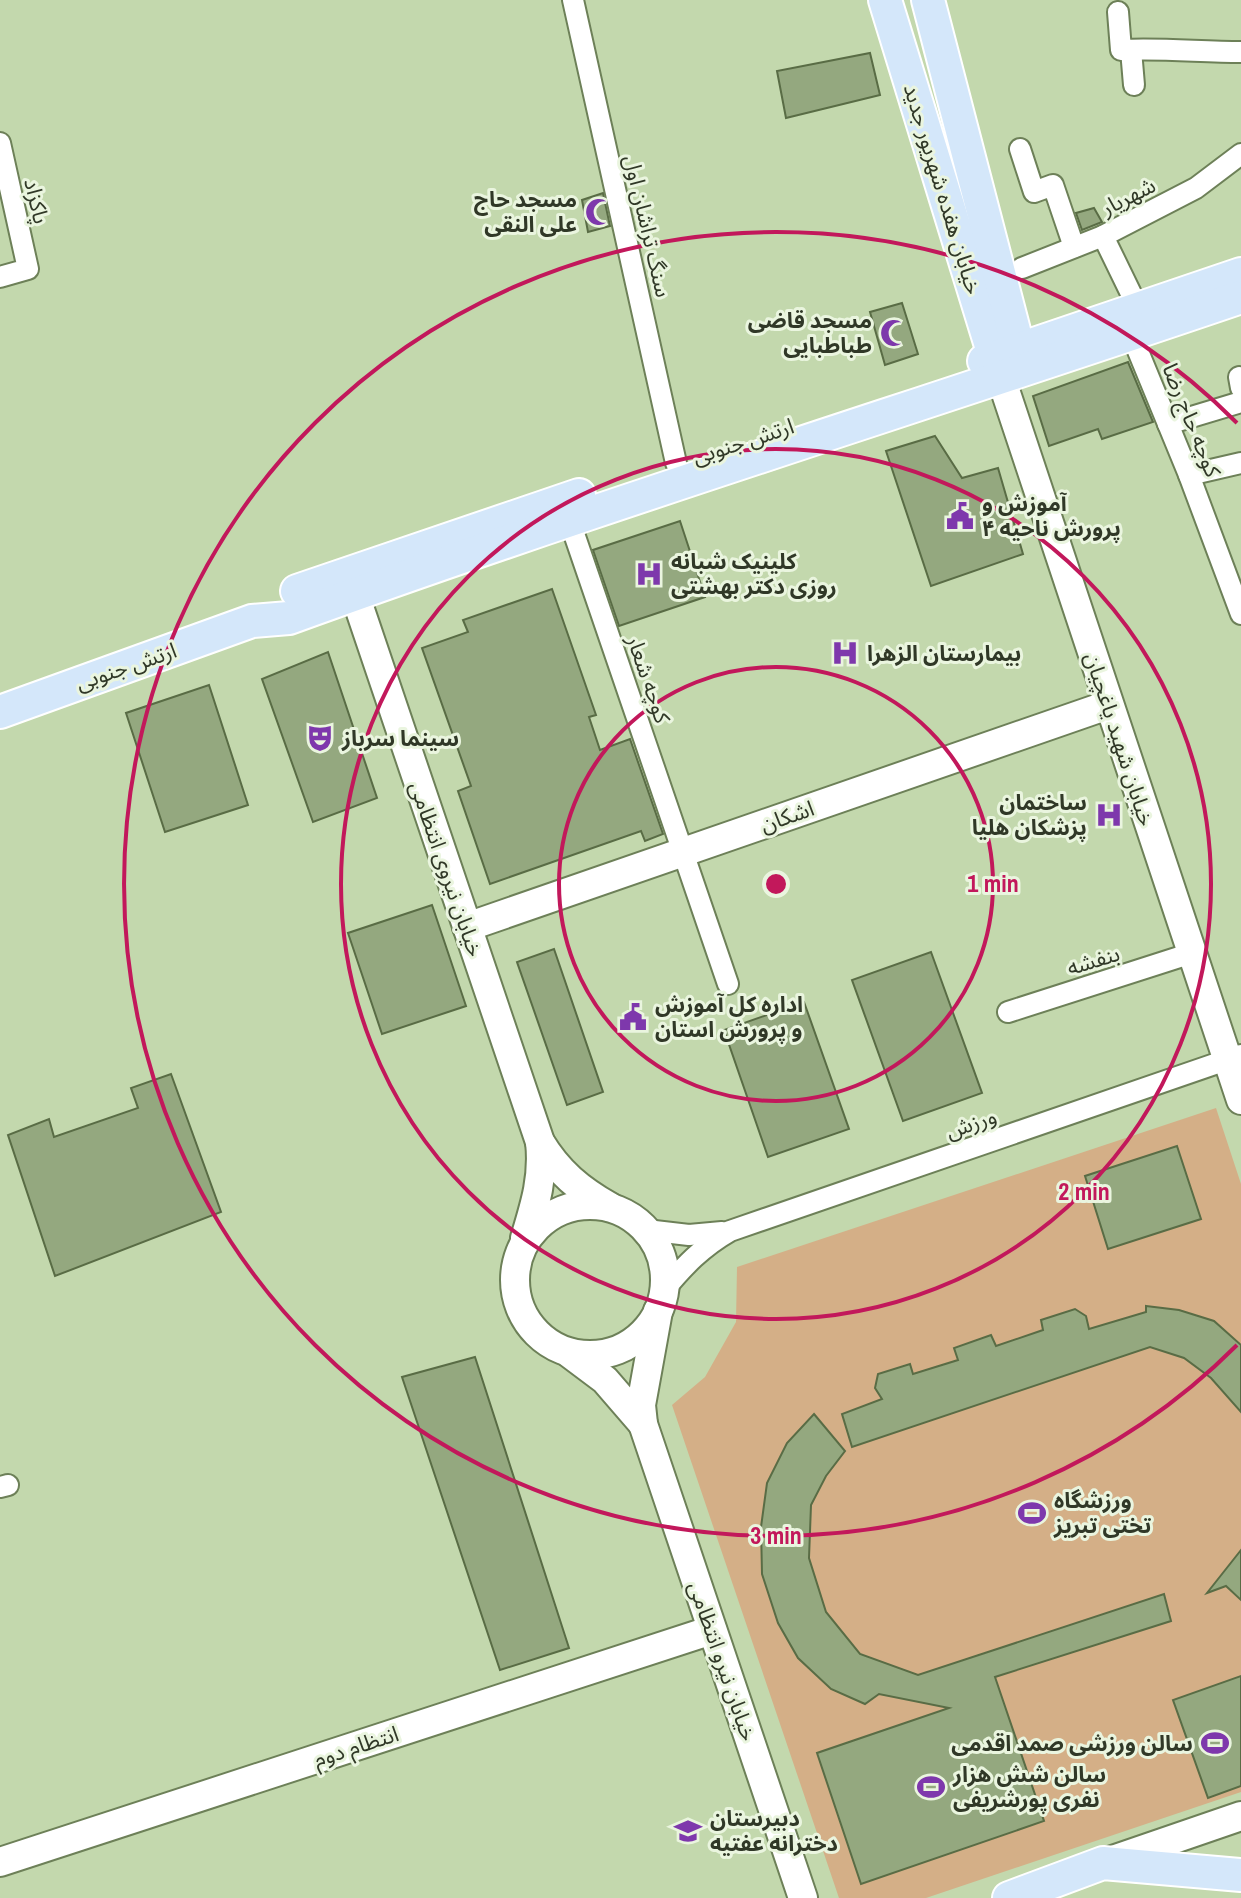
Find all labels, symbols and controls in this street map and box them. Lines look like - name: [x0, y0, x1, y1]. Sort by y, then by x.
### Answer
- street label: خیابان هفده شهریور جدید: [897, 80, 989, 298]
- street label: سنگ تراشان اول: [617, 152, 679, 300]
- street label: شهریار: [1095, 170, 1160, 223]
- street label: پاکزاد: [17, 175, 57, 227]
- place label: مسجد حاج علی النقی: [474, 184, 577, 239]
- mosque icon: مسجد حاج علی النقی: [584, 197, 614, 227]
- place label: مسجد قاضی طباطبایی: [748, 305, 872, 360]
- mosque icon: مسجد قاضی طباطبایی: [879, 318, 909, 348]
- street label: کوچه حاج رضا: [1154, 359, 1229, 483]
- street label: ارتش جنوبی: [688, 410, 798, 472]
- place label: آموزش و پرورش ناحیه ۴: [982, 488, 1121, 543]
- public building icon: آموزش و پرورش ناحیه ۴: [945, 501, 975, 531]
- place label: کلینیک شبانه روزی دکتر بهشتی: [671, 546, 837, 601]
- hospital icon: کلینیک شبانه روزی دکتر بهشتی: [634, 559, 664, 589]
- street label: کوچه شعار: [620, 630, 678, 728]
- street label: ارتش جنوبی: [71, 635, 181, 697]
- hospital icon: بیمارستان الزهرا: [830, 638, 860, 668]
- place label: بیمارستان الزهرا: [867, 638, 1021, 668]
- street label: خیابان شهید یاغچیان: [1078, 648, 1162, 830]
- theatre icon: سینما سرباز: [305, 723, 335, 753]
- place label: سینما سرباز: [341, 723, 459, 753]
- street label: خیابان نیروی انتظامی: [403, 777, 491, 961]
- place label: ساختمان پزشکان هلیا: [972, 787, 1087, 842]
- street label: اشکان: [756, 793, 818, 839]
- hospital icon: ساختمان پزشکان هلیا: [1094, 800, 1124, 830]
- text: 1 min: [967, 867, 1019, 899]
- centre of rings: [762, 870, 790, 898]
- street label: بنفشه: [1063, 938, 1123, 982]
- place label: اداره کل آموزش و پرورش استان: [655, 989, 803, 1044]
- public building icon: اداره کل آموزش و پرورش استان: [618, 1002, 648, 1032]
- street label: ورزش: [942, 1100, 1000, 1146]
- text: 2 min: [1058, 1175, 1110, 1207]
- place label: ورزشگاه تختی تبریز: [1053, 1485, 1151, 1540]
- sports icon: ورزشگاه تختی تبریز: [1017, 1498, 1047, 1528]
- text: 3 min: [750, 1519, 802, 1551]
- street label: خیابان نیرو انتظامی: [682, 1577, 764, 1745]
- street label: انتظام دوم: [310, 1718, 403, 1776]
- place label: سالن ورزشی صمد اقدمی: [951, 1728, 1193, 1758]
- sports icon: سالن ورزشی صمد اقدمی: [1200, 1728, 1230, 1758]
- place label: سالن شش هزار نفری پورشریفی: [952, 1759, 1106, 1814]
- sports icon: سالن شش هزار نفری پورشریفی: [916, 1772, 946, 1802]
- place label: دبیرستان دخترانه عفتیه: [710, 1803, 838, 1858]
- school or university icon: دبیرستان دخترانه عفتیه: [673, 1816, 703, 1846]

